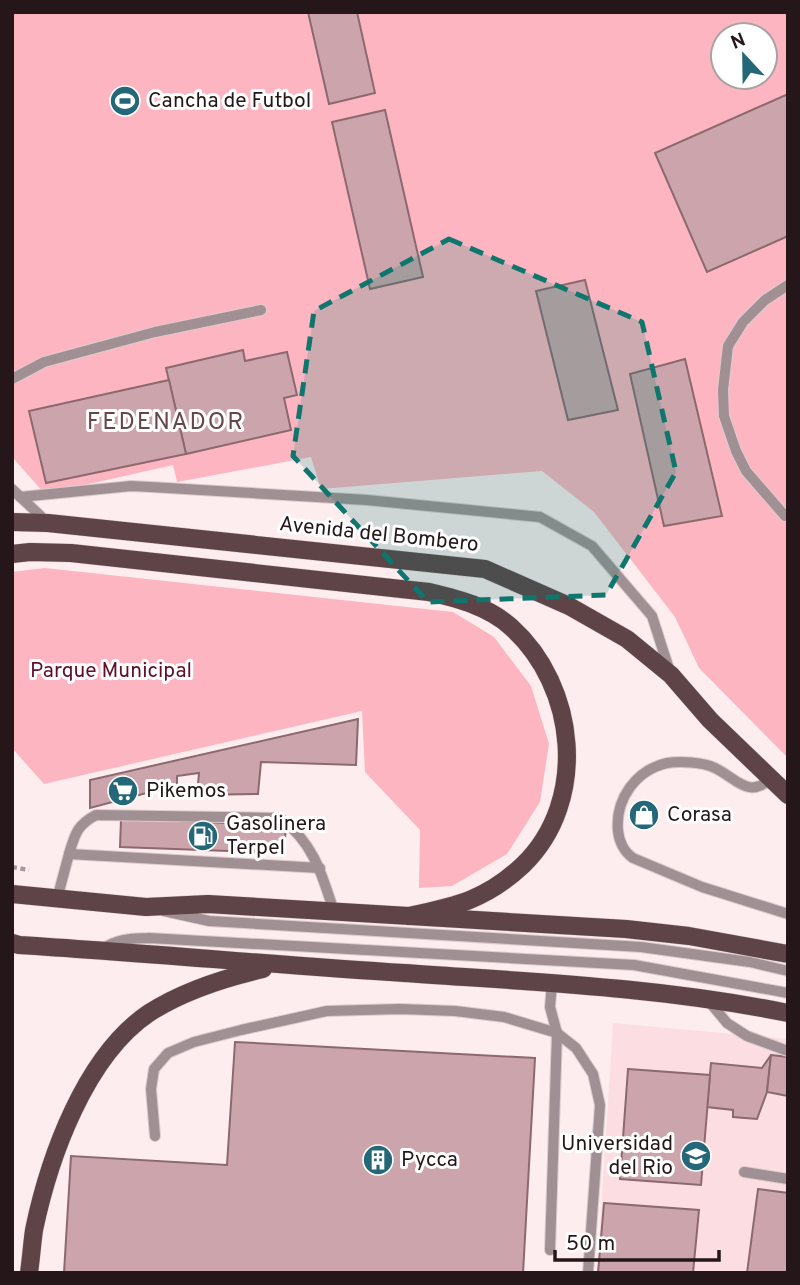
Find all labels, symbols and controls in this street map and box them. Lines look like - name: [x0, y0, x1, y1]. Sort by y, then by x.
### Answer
- north arrow: [709, 21, 779, 91]
- text: N: [728, 28, 749, 56]
- sports icon: Cancha de Futbol: [108, 84, 142, 118]
- place label: Cancha de Futbol: [148, 88, 311, 115]
- district label: FEDENADOR: [87, 408, 245, 438]
- street label: Avenida del Bombero: [278, 511, 480, 559]
- park label: Parque Municipal: [30, 658, 192, 685]
- supermarket icon: Pikemos: [106, 774, 140, 808]
- place label: Pikemos: [146, 778, 226, 805]
- shop icon: Corasa: [627, 798, 661, 832]
- place label: Corasa: [667, 802, 732, 829]
- place label: Gasolinera Terpel: [226, 811, 326, 862]
- fuel station icon: Gasolinera Terpel: [186, 819, 220, 853]
- place label: Universidad del Rio: [561, 1131, 673, 1182]
- school or university icon: Universidad del Rio: [679, 1139, 713, 1173]
- building icon: Pycca: [361, 1143, 395, 1177]
- place label: Pycca: [401, 1147, 458, 1174]
- scale bar: [555, 1218, 720, 1262]
- text: 50 m: [566, 1231, 615, 1258]

